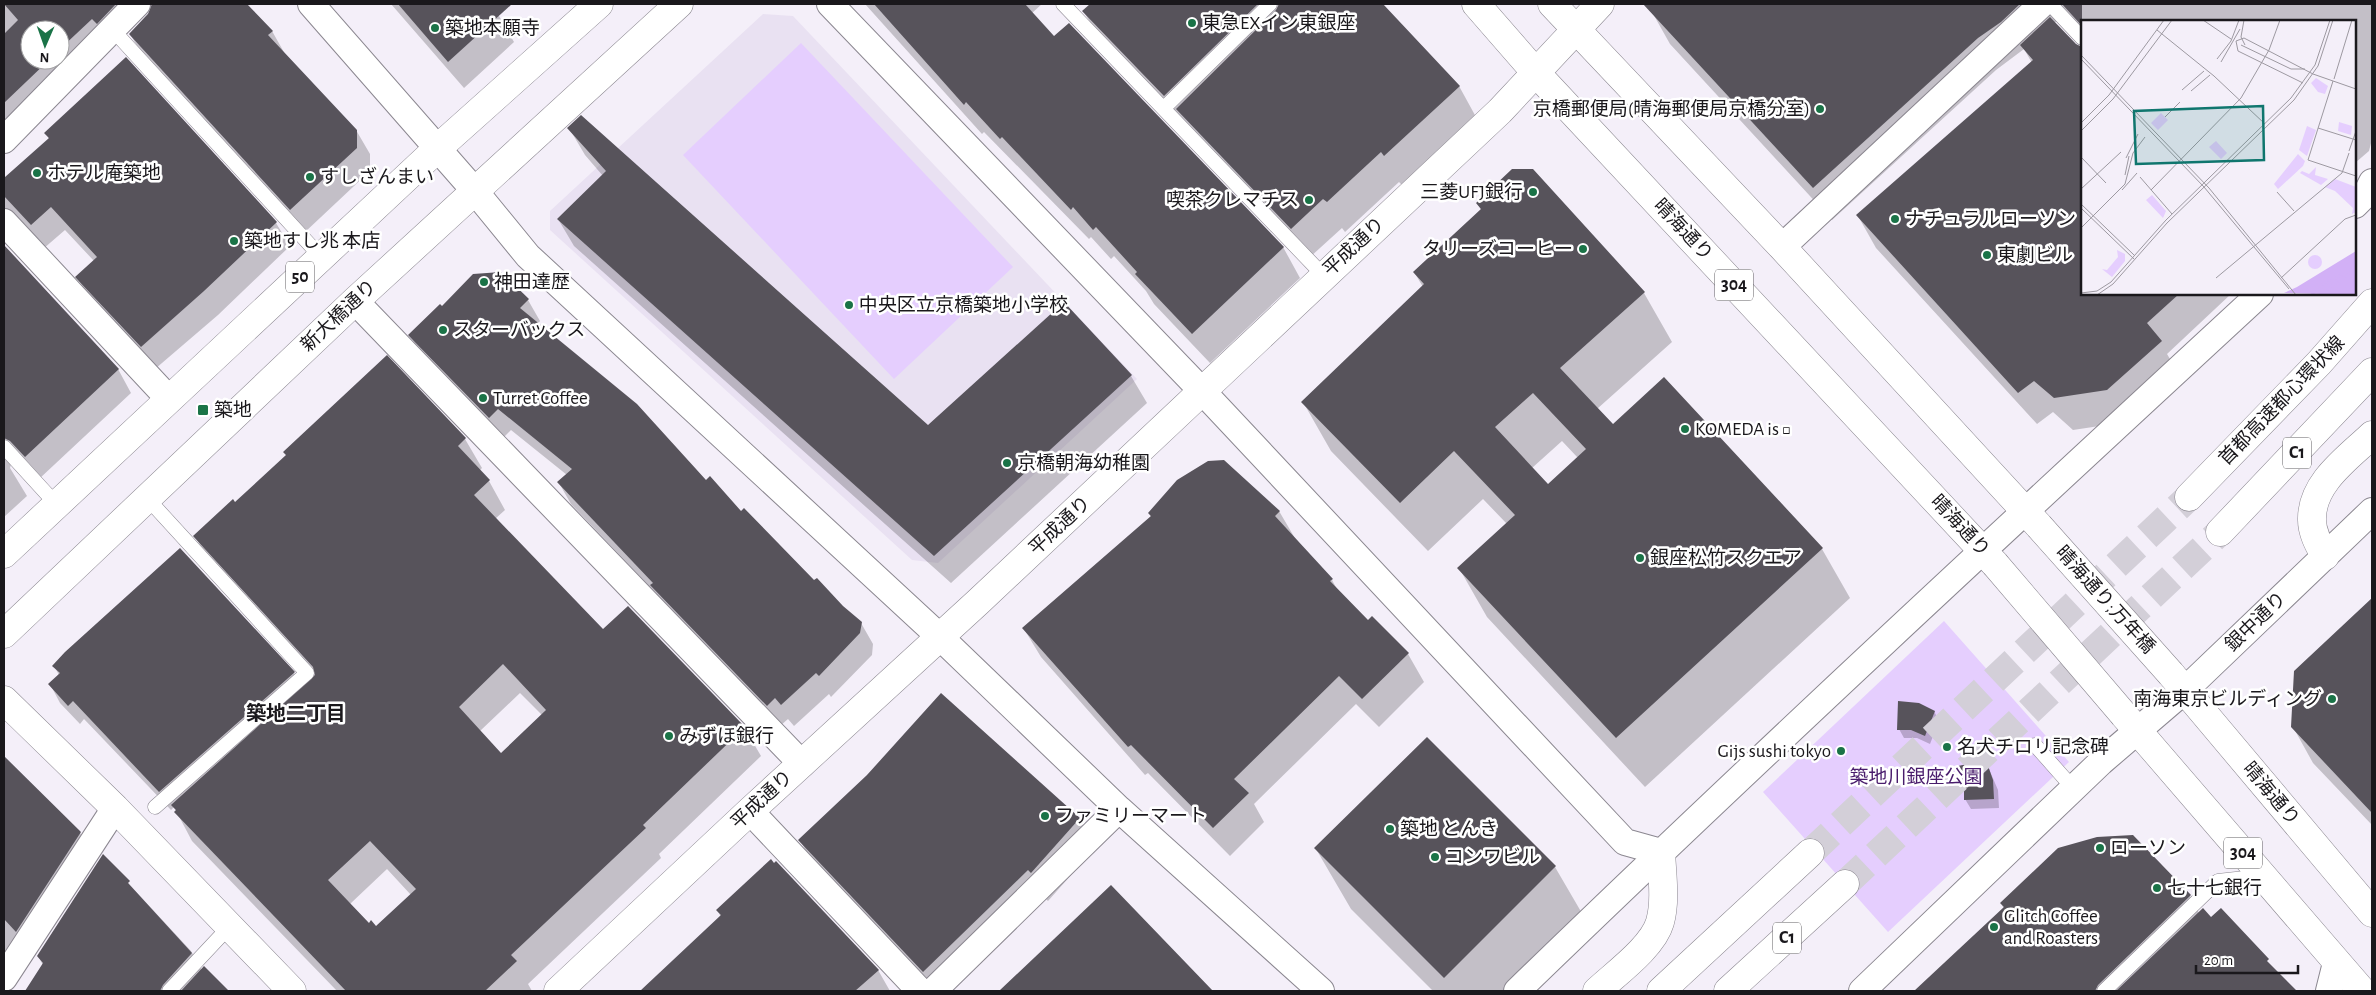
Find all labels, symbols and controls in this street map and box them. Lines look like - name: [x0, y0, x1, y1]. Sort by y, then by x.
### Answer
- place label: 東急EXイン東銀座: [1202, 13, 1355, 33]
- marker: 東急EXイン東銀座: [1186, 17, 1198, 29]
- place label: 築地本願寺: [445, 18, 540, 38]
- north arrow: [20, 20, 70, 70]
- inset map: [2081, 20, 2356, 295]
- marker: 築地本願寺: [429, 22, 441, 34]
- text: N: [39, 50, 50, 64]
- place label: 京橋郵便局(晴海郵便局京橋分室): [1533, 98, 1810, 119]
- marker: 京橋郵便局(晴海郵便局京橋分室): [1814, 103, 1826, 115]
- place label: ホテル庵築地: [47, 163, 161, 183]
- place label: すしざんまい: [320, 166, 434, 187]
- marker: ホテル庵築地: [31, 167, 43, 179]
- marker: すしざんまい: [304, 171, 316, 183]
- place label: 三菱UFJ銀行: [1420, 181, 1523, 202]
- marker: 三菱UFJ銀行: [1527, 186, 1539, 198]
- place label: 喫茶クレマチス: [1166, 190, 1299, 210]
- marker: 喫茶クレマチス: [1303, 194, 1315, 206]
- street label: 晴海通り: [1650, 195, 1717, 264]
- place label: ナチュラルローソン: [1905, 210, 2076, 229]
- street label: 平成通り: [1318, 213, 1388, 280]
- marker: ナチュラルローソン: [1889, 213, 1901, 225]
- place label: 築地すし兆 本店: [244, 230, 380, 251]
- marker: 築地すし兆 本店: [228, 235, 240, 247]
- place label: タリーズコーヒー: [1422, 238, 1573, 259]
- marker: タリーズコーヒー: [1577, 243, 1589, 255]
- place label: 東劇ビル: [1997, 245, 2073, 265]
- marker: 東劇ビル: [1981, 249, 1993, 261]
- road number: 50: [286, 262, 314, 292]
- road number: 304: [1715, 270, 1753, 300]
- place label: 神田達歴: [494, 271, 570, 292]
- street label: 新大橋通り: [297, 276, 380, 355]
- marker: 神田達歴: [478, 276, 490, 288]
- place label: 中央区立京橋築地小学校: [859, 294, 1068, 315]
- marker: 中央区立京橋築地小学校: [843, 299, 855, 311]
- place label: スターバックス: [453, 320, 585, 340]
- marker: スターバックス: [437, 324, 449, 336]
- street label: 首都高速都心環状線: [2214, 332, 2348, 469]
- place label: Turret Coffee: [493, 389, 588, 408]
- marker: Turret Coffee: [477, 392, 489, 404]
- place label: 築地: [214, 400, 252, 420]
- marker: 築地: [196, 403, 210, 417]
- place label: KOMEDA is □: [1695, 420, 1791, 439]
- marker: KOMEDA is □: [1679, 423, 1691, 435]
- road number: C1: [2283, 438, 2311, 468]
- place label: 京橋朝海幼稚園: [1017, 452, 1150, 473]
- marker: 京橋朝海幼稚園: [1001, 457, 1013, 469]
- street label: 晴海通り: [1927, 491, 1994, 560]
- street label: 平成通り: [1024, 492, 1094, 559]
- street label: 晴海通り;万年橋: [2052, 541, 2160, 657]
- place label: 銀座松竹スクエア: [1650, 547, 1802, 568]
- marker: 銀座松竹スクエア: [1634, 552, 1646, 564]
- street label: 銀中通り: [2221, 588, 2290, 655]
- place label: 南海東京ビルディング: [2133, 688, 2322, 709]
- marker: 南海東京ビルディング: [2326, 693, 2338, 705]
- district label: 築地二丁目: [246, 702, 346, 724]
- place label: みずほ銀行: [679, 725, 774, 746]
- marker: みずほ銀行: [663, 730, 675, 742]
- place label: 名犬チロリ記念碑: [1957, 736, 2109, 757]
- marker: 名犬チロリ記念碑: [1941, 741, 1953, 753]
- place label: Gijs sushi tokyo: [1717, 742, 1831, 761]
- marker: Gijs sushi tokyo: [1835, 745, 1847, 757]
- street label: 晴海通り: [2239, 758, 2303, 829]
- street label: 平成通り: [726, 766, 796, 833]
- park label: 築地川銀座公園: [1849, 767, 1983, 787]
- place label: ファミリーマート: [1055, 807, 1207, 826]
- marker: ファミリーマート: [1039, 810, 1051, 822]
- place label: 築地 とんき: [1400, 819, 1498, 839]
- marker: 築地 とんき: [1384, 823, 1396, 835]
- road number: 304: [2224, 838, 2262, 868]
- place label: ローソン: [2110, 839, 2186, 858]
- marker: ローソン: [2094, 842, 2106, 854]
- place label: コンワビル: [1445, 847, 1540, 867]
- marker: コンワビル: [1429, 851, 1441, 863]
- place label: 七十七銀行: [2167, 877, 2262, 898]
- marker: 七十七銀行: [2151, 882, 2163, 894]
- place label: Glitch Coffee and Roasters: [2004, 907, 2098, 948]
- marker: Glitch Coffee and Roasters: [1988, 921, 2000, 933]
- road number: C1: [1773, 922, 1801, 954]
- scale bar: [2196, 942, 2298, 974]
- text: 20 m: [2204, 953, 2233, 968]

